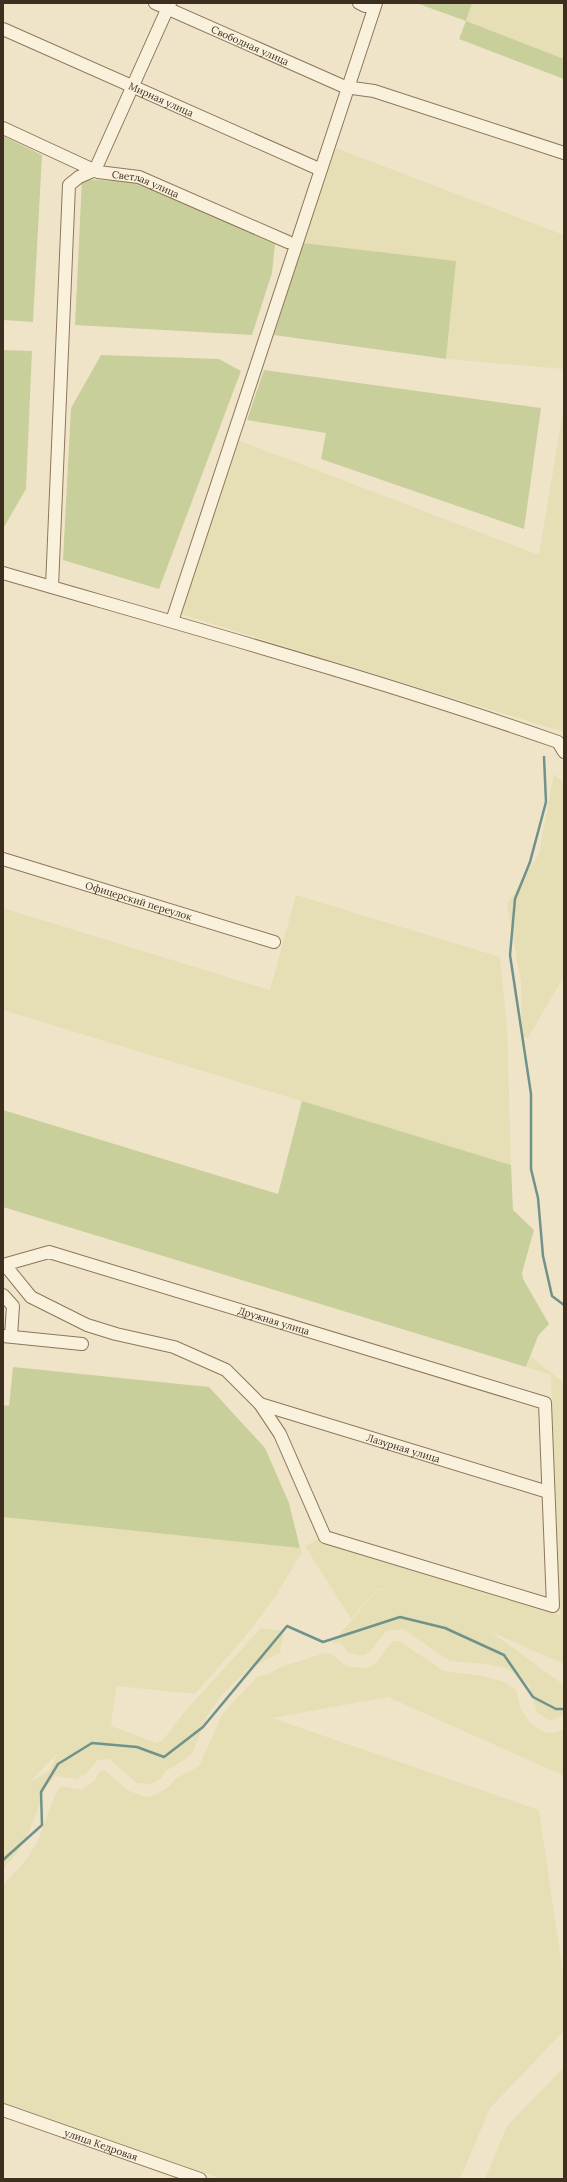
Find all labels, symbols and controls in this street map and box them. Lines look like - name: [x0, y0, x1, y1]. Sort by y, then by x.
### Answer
- street label: Свободная улица: [209, 23, 291, 68]
- street label: Мирная улица: [126, 79, 195, 120]
- street label: Светлая улица: [111, 168, 181, 201]
- street label: Офицерский переулок: [84, 879, 194, 924]
- street label: Дружная улица: [237, 1304, 311, 1338]
- street label: Лазурная улица: [365, 1431, 442, 1466]
- street label: улица Кедровая: [62, 2126, 140, 2164]

